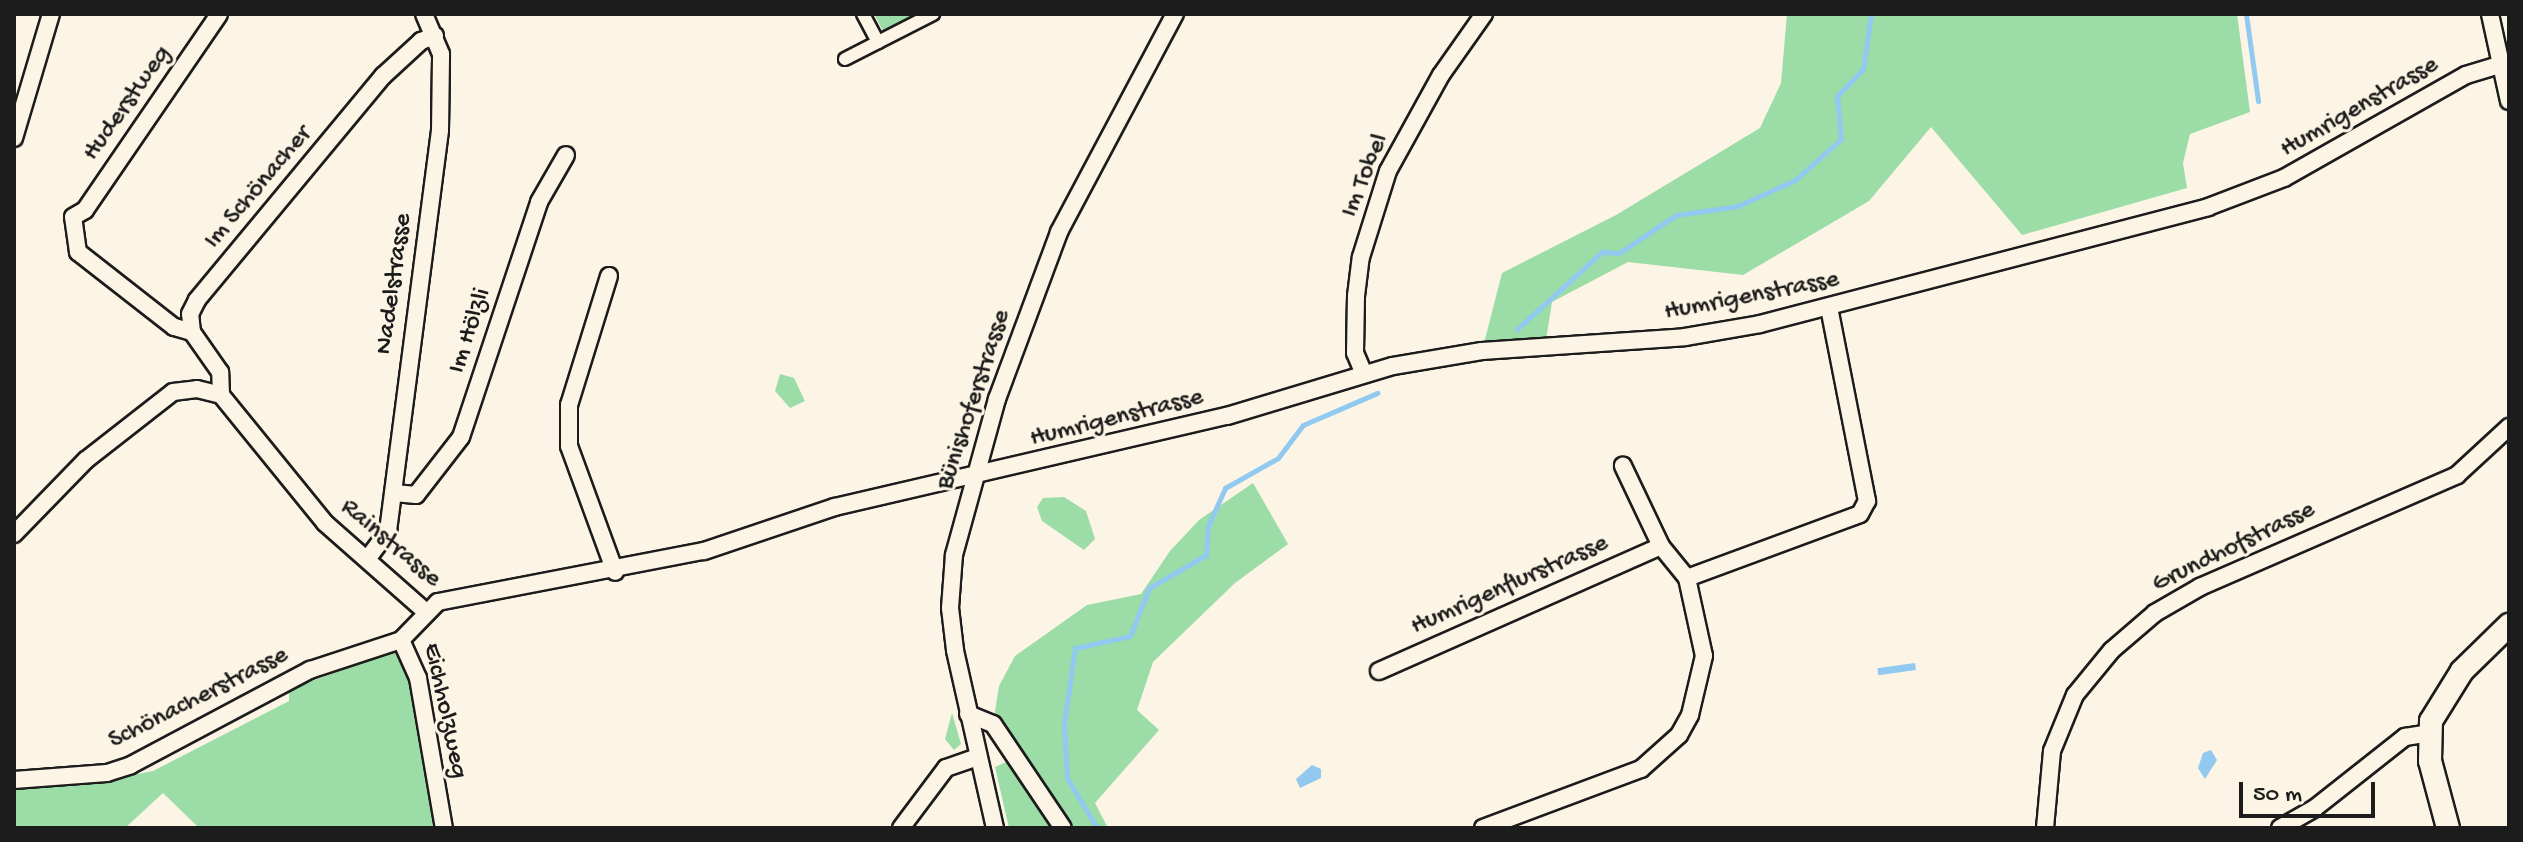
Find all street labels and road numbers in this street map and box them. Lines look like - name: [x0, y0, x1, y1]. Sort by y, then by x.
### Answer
- street label: Huderstweg: [77, 40, 179, 168]
- street label: Humrigenstrasse: [2275, 50, 2445, 166]
- street label: Im Schönacher: [198, 120, 320, 256]
- street label: Im Tobel: [1335, 130, 1397, 222]
- street label: Nadelstrasse: [370, 211, 420, 357]
- street label: Humrigenstrasse: [1662, 265, 1842, 329]
- street label: Im Hölzli: [443, 284, 499, 378]
- street label: Bünishoferstrasse: [931, 306, 1019, 494]
- street label: Humrigenstrasse: [1027, 382, 1207, 456]
- street label: Rainstrasse: [333, 493, 447, 595]
- street label: Grundhofstrasse: [2148, 495, 2320, 601]
- street label: Humrigenflurstrasse: [1407, 529, 1613, 643]
- street label: Schönacherstrasse: [104, 640, 294, 758]
- street label: Eichholzweg: [414, 640, 474, 782]

